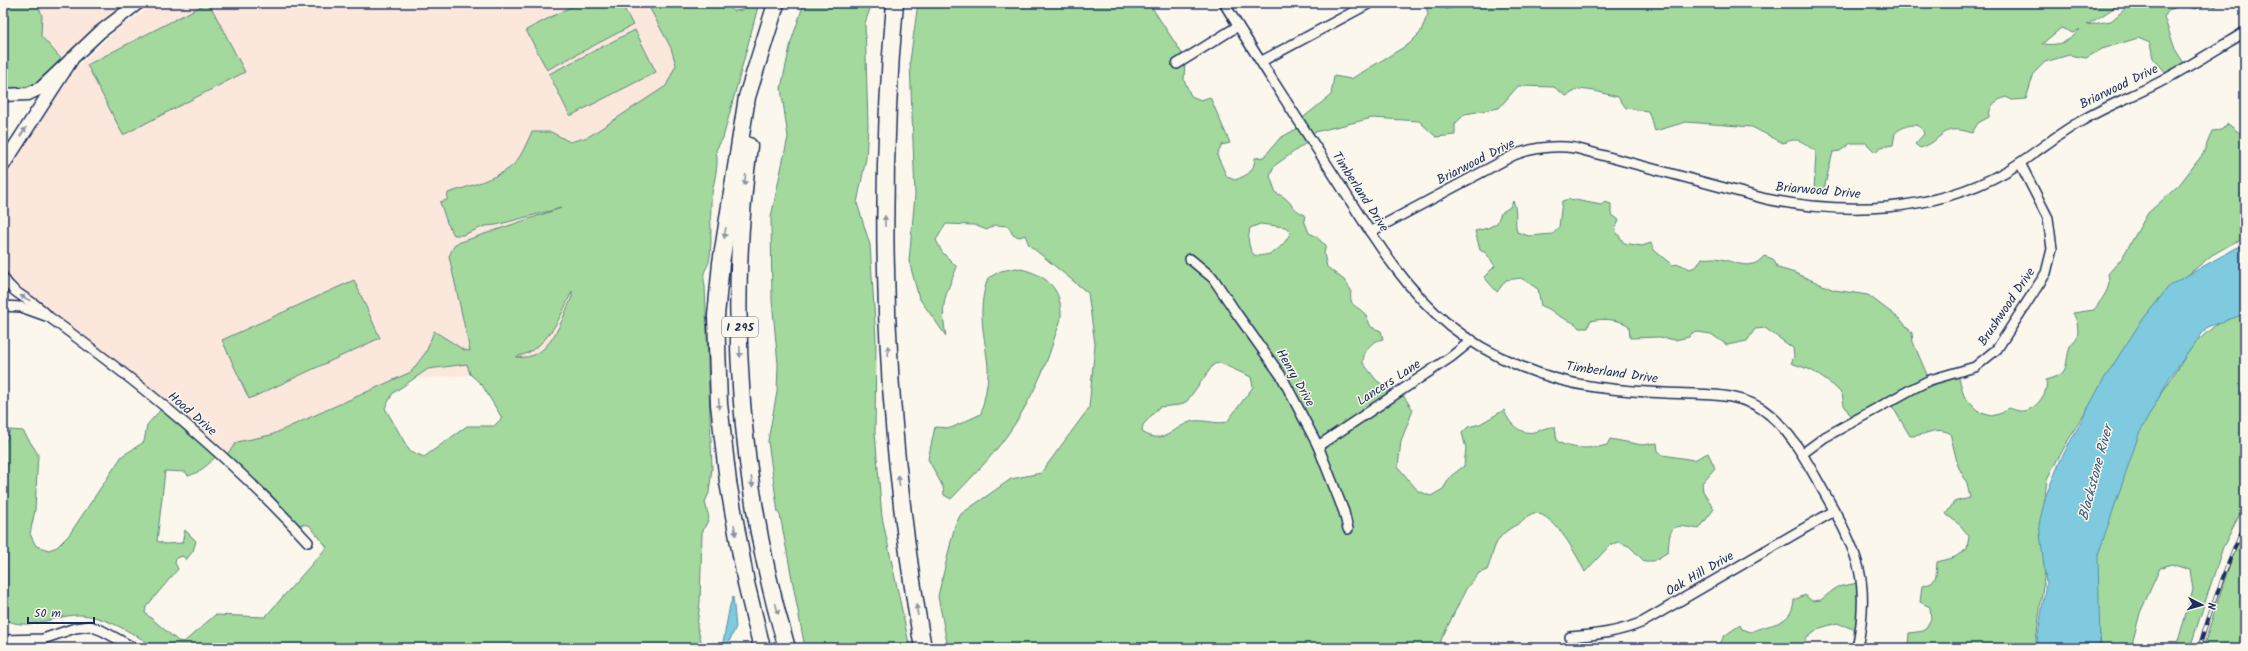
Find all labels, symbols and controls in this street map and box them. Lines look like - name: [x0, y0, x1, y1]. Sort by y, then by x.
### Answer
- street label: Briarwood Drive: [2076, 59, 2162, 115]
- one-way arrow: [20, 126, 27, 138]
- street label: Briarwood Drive: [1433, 133, 1519, 191]
- street label: Timberland Drive: [1326, 148, 1394, 237]
- one-way arrow: [742, 174, 749, 186]
- street label: Briarwood Drive: [1775, 177, 1862, 205]
- one-way arrow: [882, 214, 888, 227]
- one-way arrow: [722, 227, 728, 239]
- street label: Brushwood Drive: [1973, 263, 2041, 350]
- one-way arrow: [19, 295, 31, 301]
- road number: I 295: [722, 317, 758, 337]
- one-way arrow: [885, 345, 892, 357]
- street label: Henry Drive: [1270, 345, 1320, 411]
- one-way arrow: [737, 346, 744, 358]
- street label: Lancers Lane: [1353, 354, 1425, 412]
- street label: Timberland Drive: [1565, 356, 1659, 390]
- street label: Hood Drive: [163, 387, 221, 441]
- one-way arrow: [716, 398, 722, 410]
- water label: Blackstone River: [2073, 420, 2120, 523]
- one-way arrow: [749, 475, 755, 488]
- one-way arrow: [896, 475, 903, 487]
- one-way arrow: [733, 524, 739, 536]
- street label: Oak Hill Drive: [1662, 546, 1738, 602]
- north arrow: [2182, 585, 2222, 625]
- scale bar: [28, 599, 94, 625]
- text: N: [2202, 602, 2220, 610]
- one-way arrow: [774, 603, 780, 615]
- one-way arrow: [914, 603, 920, 616]
- text: 50 m: [34, 604, 61, 623]

